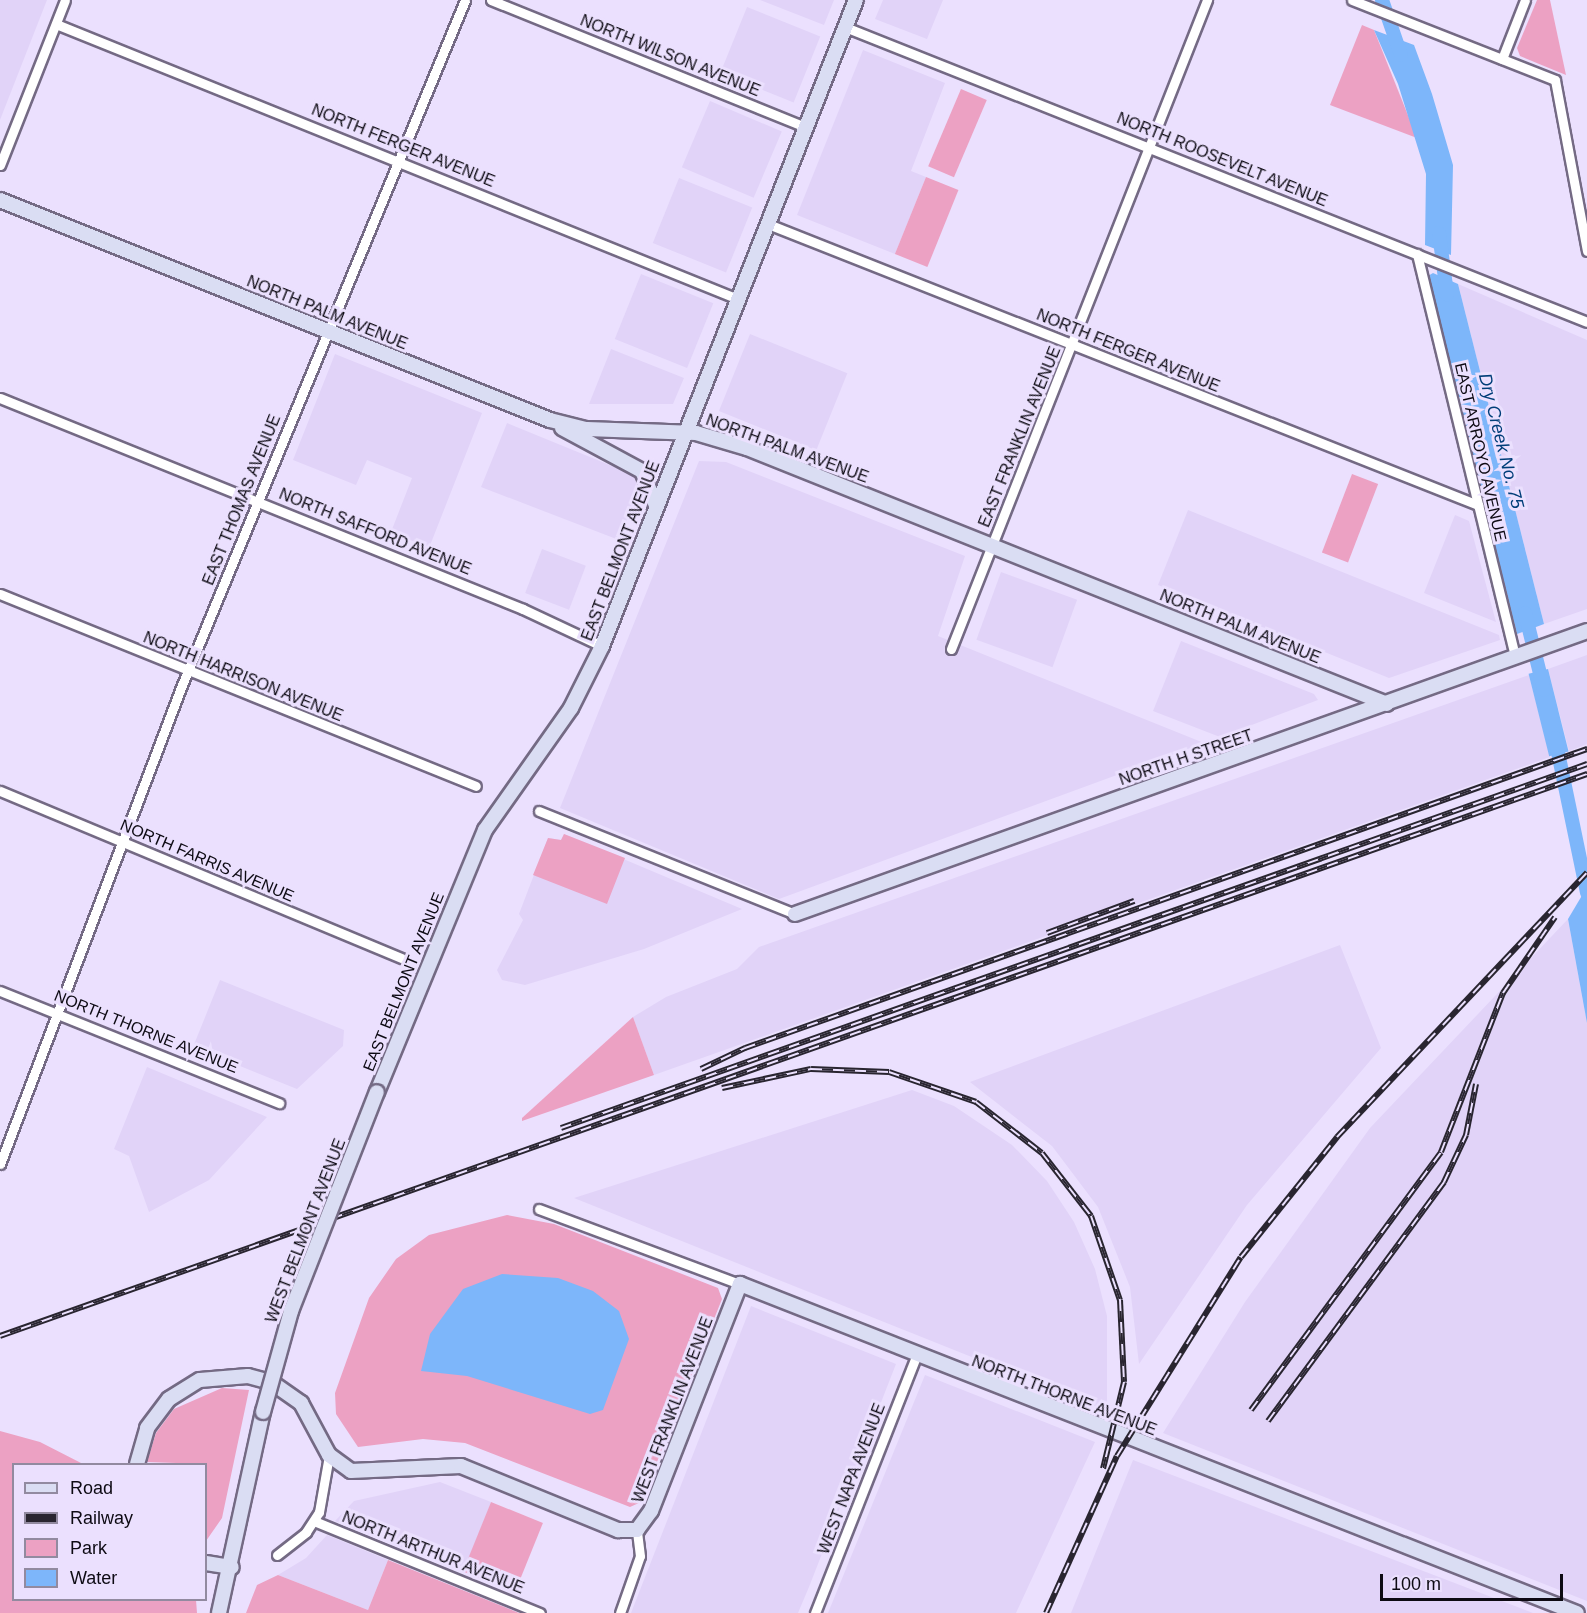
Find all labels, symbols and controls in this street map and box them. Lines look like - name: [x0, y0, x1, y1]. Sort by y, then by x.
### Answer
- street label: NORTH WILSON AVENUE: [577, 11, 763, 101]
- street label: NORTH FERGER AVENUE: [308, 100, 498, 192]
- street label: NORTH ROOSEVELT AVENUE: [1113, 109, 1331, 211]
- street label: NORTH PALM AVENUE: [243, 272, 411, 354]
- street label: NORTH FERGER AVENUE: [1033, 305, 1223, 397]
- street label: EAST FRANKLIN AVENUE: [975, 343, 1065, 531]
- street label: EAST ARROYO AVENUE: [1450, 360, 1510, 544]
- water label: Dry Creek No. 75: [1474, 371, 1528, 511]
- street label: NORTH PALM AVENUE: [703, 410, 871, 488]
- street label: EAST THOMAS AVENUE: [199, 411, 285, 589]
- street label: EAST BELMONT AVENUE: [578, 458, 664, 644]
- street label: NORTH SAFFORD AVENUE: [276, 484, 474, 580]
- street label: NORTH PALM AVENUE: [1156, 586, 1324, 668]
- street label: NORTH HARRISON AVENUE: [140, 628, 346, 726]
- street label: NORTH H STREET: [1117, 726, 1255, 790]
- street label: NORTH FARRIS AVENUE: [117, 815, 297, 907]
- street label: EAST BELMONT AVENUE: [359, 889, 449, 1075]
- street label: NORTH THORNE AVENUE: [51, 986, 241, 1078]
- street label: WEST BELMONT AVENUE: [262, 1136, 350, 1326]
- street label: WEST FRANKLIN AVENUE: [628, 1314, 718, 1506]
- street label: NORTH THORNE AVENUE: [968, 1352, 1160, 1440]
- street label: WEST NAPA AVENUE: [814, 1400, 890, 1558]
- legend: [12, 1463, 207, 1601]
- text: Road: [70, 1478, 113, 1498]
- street label: NORTH ARTHUR AVENUE: [338, 1507, 528, 1599]
- text: Railway: [70, 1508, 133, 1528]
- text: Park: [70, 1538, 107, 1558]
- scale bar: [1383, 1562, 1566, 1600]
- text: Water: [70, 1568, 117, 1588]
- text: 100 m: [1391, 1574, 1441, 1594]

